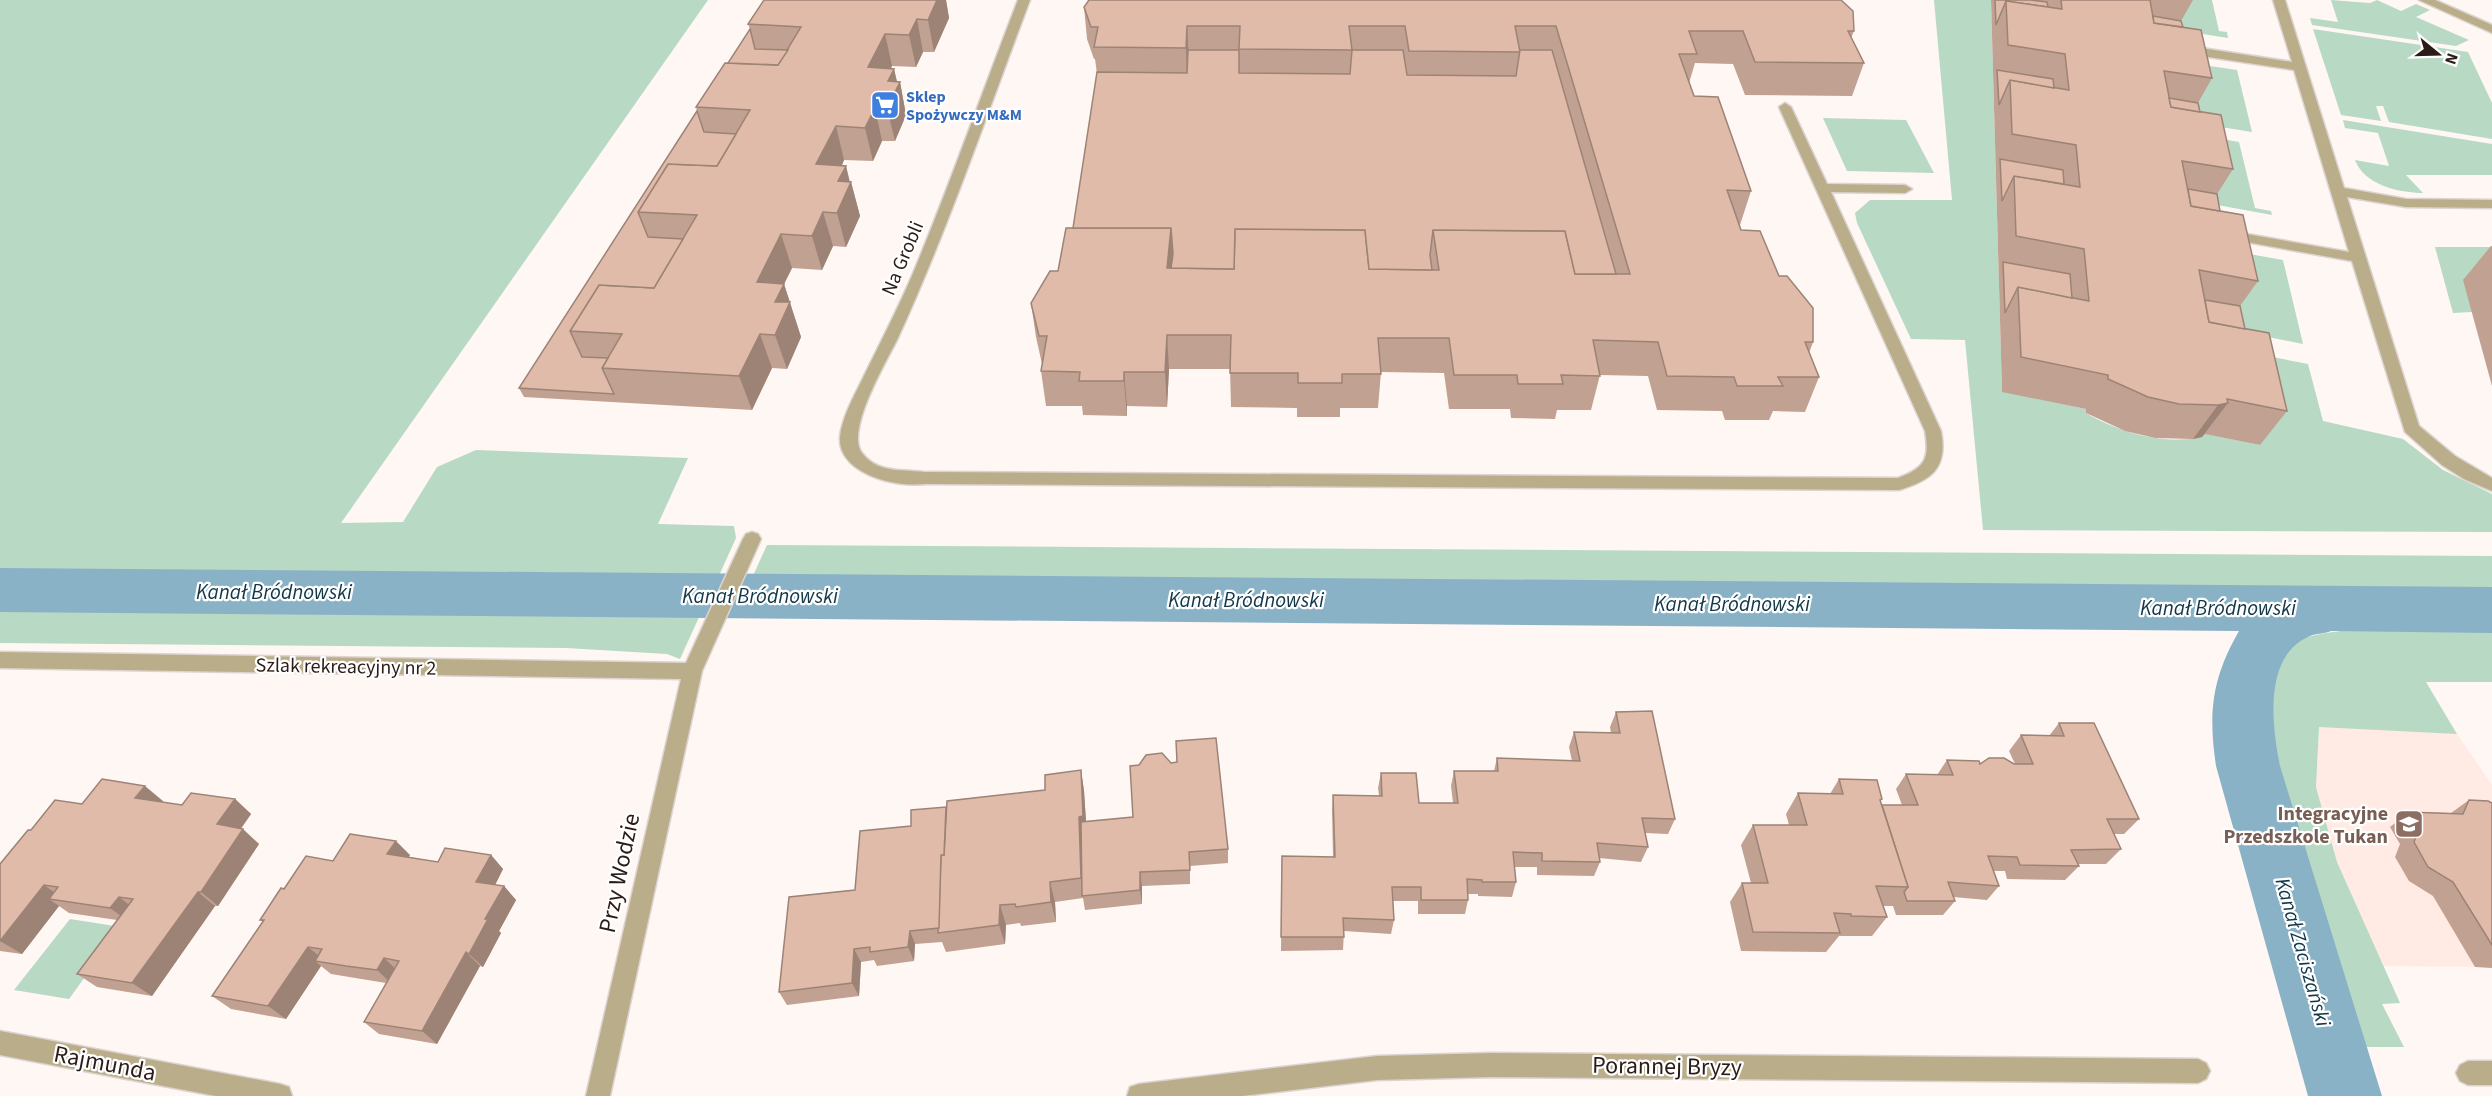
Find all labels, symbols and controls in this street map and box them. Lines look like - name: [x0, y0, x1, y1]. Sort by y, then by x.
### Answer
- north arrow: [2408, 24, 2468, 84]
- text: N: [2439, 50, 2463, 67]
- place label: Sklep Spożywczy M&M: [906, 86, 1022, 126]
- supermarket icon: Sklep Spożywczy M&M: [869, 89, 901, 121]
- street label: Na Grobli: [875, 217, 931, 300]
- water label: Kanał Bródnowski: [196, 577, 353, 607]
- water label: Kanał Bródnowski: [682, 581, 839, 611]
- water label: Kanał Bródnowski: [1168, 585, 1325, 615]
- water label: Kanał Bródnowski: [1654, 589, 1811, 619]
- water label: Kanał Bródnowski: [2140, 593, 2297, 623]
- street label: Szlak rekreacyjny nr 2: [255, 651, 437, 683]
- place label: Integracyjne Przedszkole Tukan: [2223, 800, 2388, 851]
- school or university icon: Integracyjne Przedszkole Tukan: [2393, 808, 2425, 840]
- street label: Przy Wodzie: [590, 810, 649, 936]
- water label: Kanał Zaciszański: [2267, 874, 2339, 1031]
- street label: Rajmunda: [51, 1036, 159, 1091]
- street label: Porannej Bryzy: [1592, 1048, 1742, 1085]

